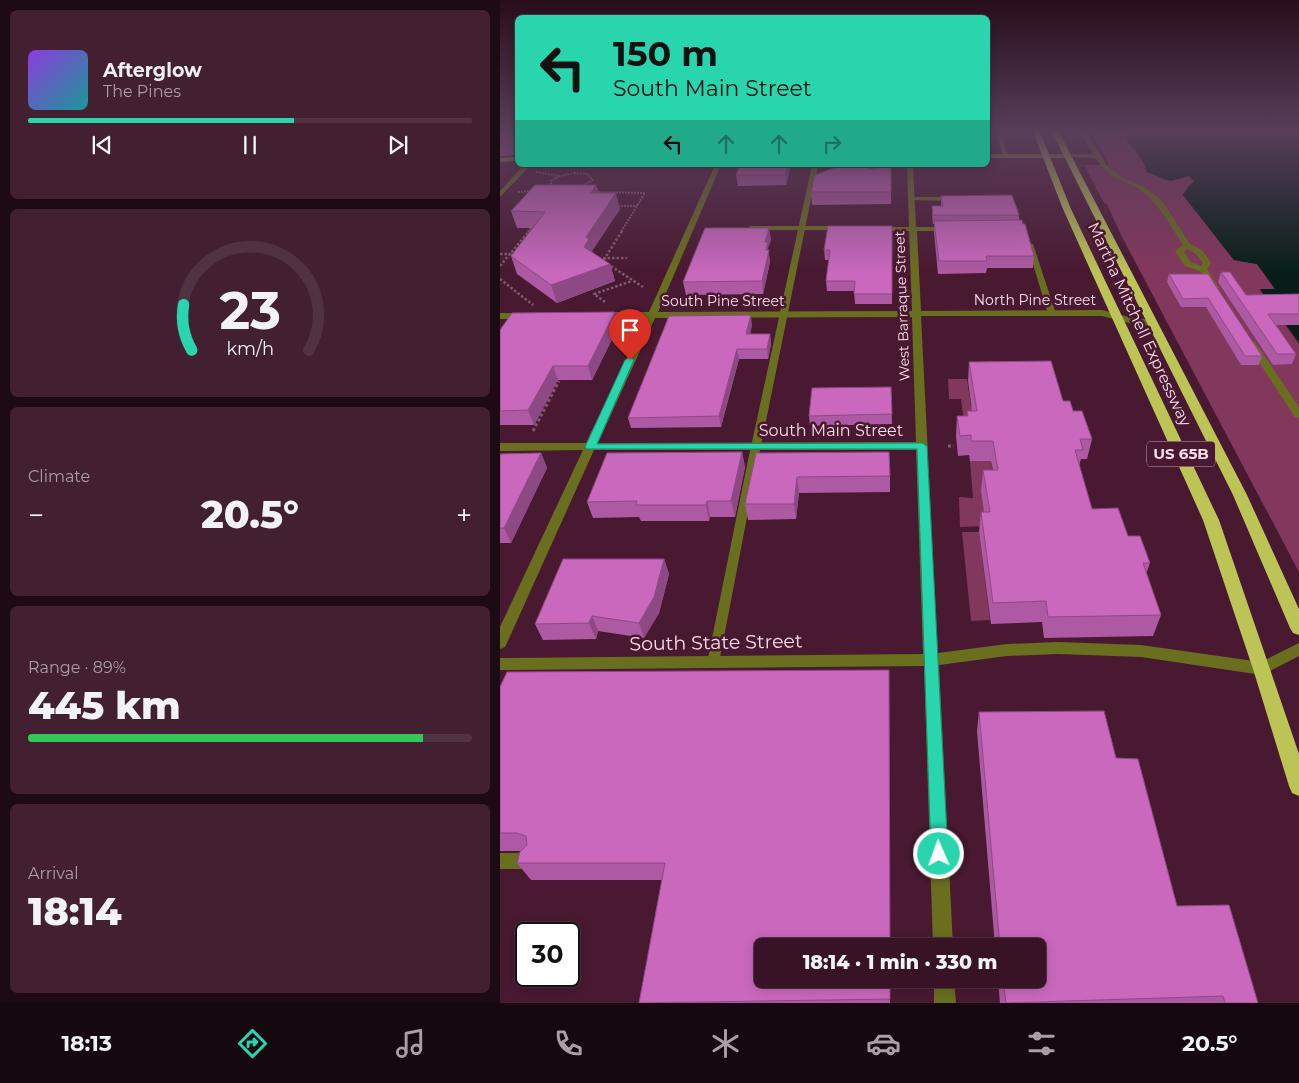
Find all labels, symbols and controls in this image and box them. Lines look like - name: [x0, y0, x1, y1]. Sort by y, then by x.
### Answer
- text: 150 m: [613, 32, 718, 75]
- icon: left: [530, 35, 595, 100]
- text: Afterglow: [103, 59, 202, 82]
- text: South Main Street: [613, 75, 812, 102]
- text: The Pines: [103, 82, 181, 101]
- icon: left: [659, 130, 687, 158]
- icon: ahead: [712, 130, 740, 158]
- icon: ahead: [765, 130, 793, 158]
- icon: right: [818, 130, 846, 158]
- icon: previous: [88, 131, 116, 159]
- icon: pause: [236, 131, 264, 159]
- icon: next: [384, 131, 412, 159]
- street label: Martha Mitchell Expressway: [1084, 219, 1195, 430]
- street label: West Barraque Street: [890, 230, 914, 381]
- text: 23: [219, 279, 281, 342]
- street label: North Pine Street: [974, 291, 1097, 309]
- street label: South Pine Street: [661, 292, 785, 310]
- pin: [609, 309, 651, 360]
- icon: arrive: [616, 316, 644, 344]
- text: km/h: [226, 338, 274, 359]
- street label: South Main Street: [759, 421, 904, 440]
- road number: US 65B: [1147, 442, 1215, 466]
- text: Climate: [28, 467, 90, 486]
- text: 20.5°: [201, 491, 299, 538]
- text: −: [28, 498, 44, 532]
- text: +: [456, 498, 472, 532]
- street label: South State Street: [629, 629, 803, 656]
- text: Range · 89%: [28, 658, 126, 677]
- text: 445 km: [28, 682, 181, 729]
- position arrow: [912, 827, 964, 879]
- text: Arrival: [28, 864, 78, 883]
- text: 18:14: [28, 888, 122, 935]
- speed limit sign: 30: [515, 922, 580, 987]
- text: 18:14 · 1 min · 330 m: [803, 951, 997, 974]
- icon: directions: [235, 1026, 270, 1061]
- icon: music: [393, 1026, 428, 1061]
- icon: phone: [551, 1026, 586, 1061]
- icon: climate: [708, 1026, 743, 1061]
- icon: car: [866, 1026, 901, 1061]
- icon: filters: [1024, 1026, 1059, 1061]
- text: 18:13: [61, 1030, 112, 1057]
- text: 20.5°: [1182, 1030, 1238, 1057]

